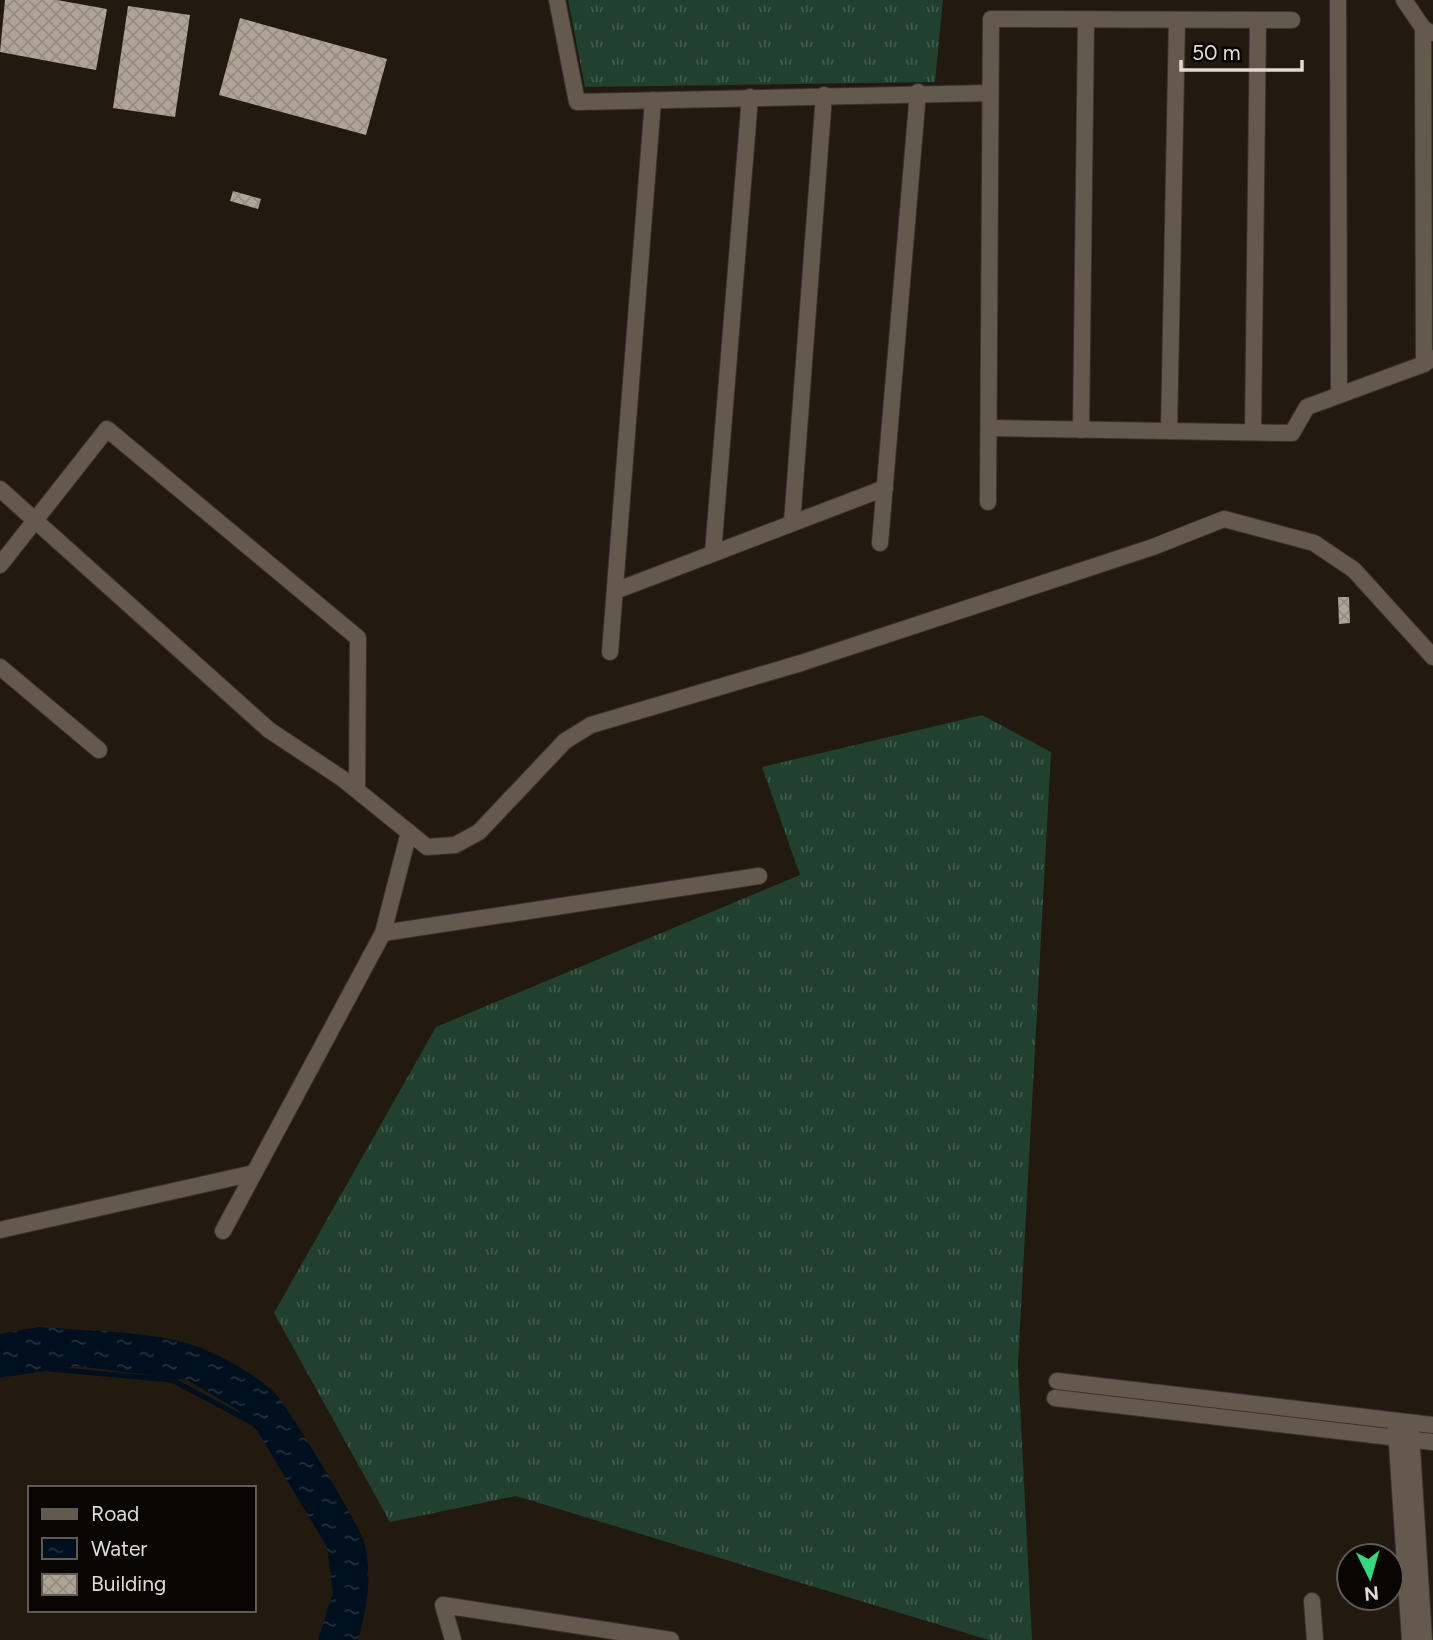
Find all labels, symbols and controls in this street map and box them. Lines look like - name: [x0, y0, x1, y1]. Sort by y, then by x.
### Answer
- scale bar: [1181, 28, 1302, 72]
- text: 50 m: [1192, 40, 1241, 65]
- legend: [28, 1486, 256, 1612]
- text: Road: [91, 1501, 139, 1526]
- text: Water: [91, 1536, 147, 1561]
- north arrow: [1335, 1542, 1405, 1612]
- text: Building: [91, 1571, 166, 1596]
- text: N: [1363, 1581, 1380, 1606]

